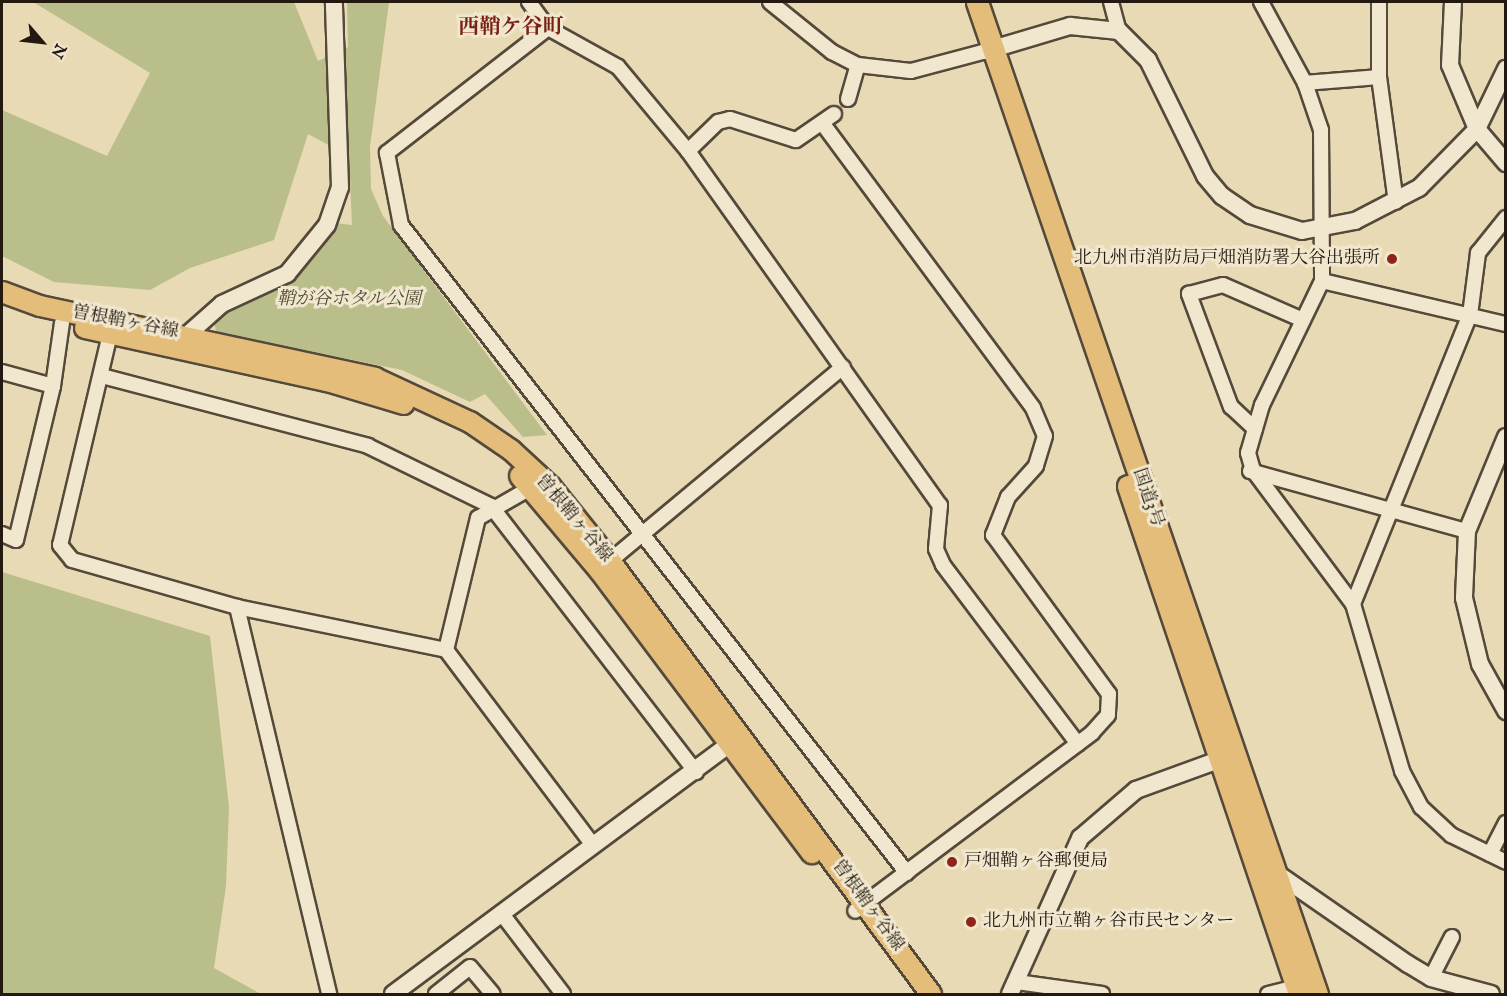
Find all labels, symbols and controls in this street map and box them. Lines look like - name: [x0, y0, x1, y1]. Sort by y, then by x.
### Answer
- north arrow: [12, 12, 72, 72]
- district label: 西鞘ケ谷町: [459, 15, 563, 41]
- text: N: [46, 40, 70, 61]
- place label: 北九州市消防局戸畑消防署大谷出張所: [1074, 248, 1380, 270]
- marker: 北九州市消防局戸畑消防署大谷出張所: [1385, 252, 1399, 266]
- park label: 鞘が谷ホタル公園: [277, 289, 421, 311]
- street label: 曽根鞘ヶ谷線: [70, 302, 180, 344]
- street label: 国道3号: [1127, 466, 1167, 530]
- street label: 曽根鞘ヶ谷線: [530, 471, 616, 567]
- place label: 戸畑鞘ヶ谷郵便局: [964, 851, 1108, 873]
- marker: 戸畑鞘ヶ谷郵便局: [945, 855, 959, 869]
- street label: 曽根鞘ヶ谷線: [827, 856, 907, 956]
- place label: 北九州市立鞘ヶ谷市民センター: [983, 911, 1235, 933]
- marker: 北九州市立鞘ヶ谷市民センター: [964, 915, 978, 929]

